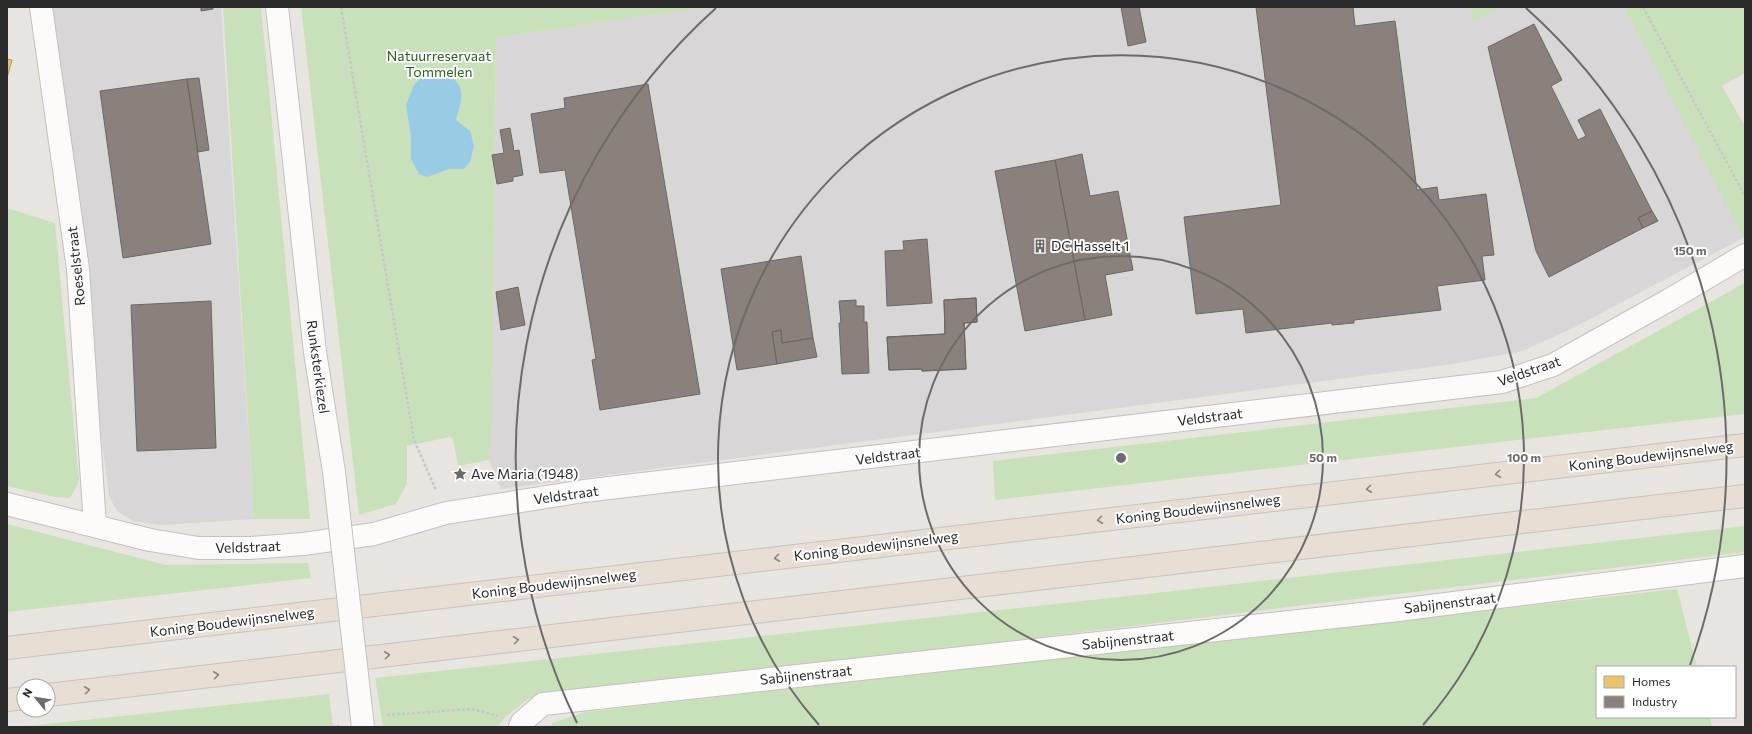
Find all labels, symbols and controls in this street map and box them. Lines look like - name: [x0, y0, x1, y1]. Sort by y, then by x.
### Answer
- park label: Natuurreservaat Tommelen: [387, 47, 491, 80]
- street label: Roeselstraat: [63, 225, 88, 307]
- place label: DC Hasselt 1: [1051, 237, 1129, 254]
- building icon: DC Hasselt 1: [1032, 238, 1048, 254]
- text: 150 m: [1673, 243, 1707, 257]
- street label: Runksterkiezel: [304, 319, 333, 415]
- street label: Veldstraat: [1495, 352, 1563, 389]
- street label: Veldstraat: [1176, 404, 1244, 429]
- street label: Koning Boudewijnsnelweg: [1568, 437, 1734, 474]
- street label: Veldstraat: [854, 443, 922, 468]
- text: 50 m: [1309, 450, 1337, 464]
- text: 100 m: [1507, 450, 1541, 464]
- centre of rings: [1114, 451, 1128, 465]
- place label: Ave Maria (1948): [471, 465, 578, 482]
- place icon: Ave Maria (1948): [452, 466, 468, 482]
- one-way arrow: [1495, 469, 1501, 478]
- street label: Veldstraat: [532, 481, 600, 507]
- one-way arrow: [1366, 484, 1372, 493]
- street label: Koning Boudewijnsnelweg: [1115, 490, 1281, 527]
- one-way arrow: [1097, 515, 1103, 524]
- street label: Koning Boudewijnsnelweg: [793, 527, 959, 564]
- street label: Veldstraat: [215, 537, 281, 556]
- one-way arrow: [774, 553, 780, 562]
- street label: Koning Boudewijnsnelweg: [471, 565, 637, 602]
- street label: Sabijnenstraat: [1403, 588, 1497, 617]
- street label: Koning Boudewijnsnelweg: [149, 603, 315, 640]
- street label: Sabijnenstraat: [1081, 626, 1175, 653]
- one-way arrow: [513, 636, 519, 645]
- one-way arrow: [384, 651, 390, 660]
- street label: Sabijnenstraat: [759, 661, 853, 688]
- legend: [1596, 666, 1736, 718]
- one-way arrow: [213, 671, 219, 680]
- text: Homes: [1632, 674, 1670, 688]
- north arrow: [16, 678, 56, 718]
- text: N: [19, 686, 35, 700]
- one-way arrow: [84, 686, 90, 695]
- text: Industry: [1632, 694, 1677, 708]

